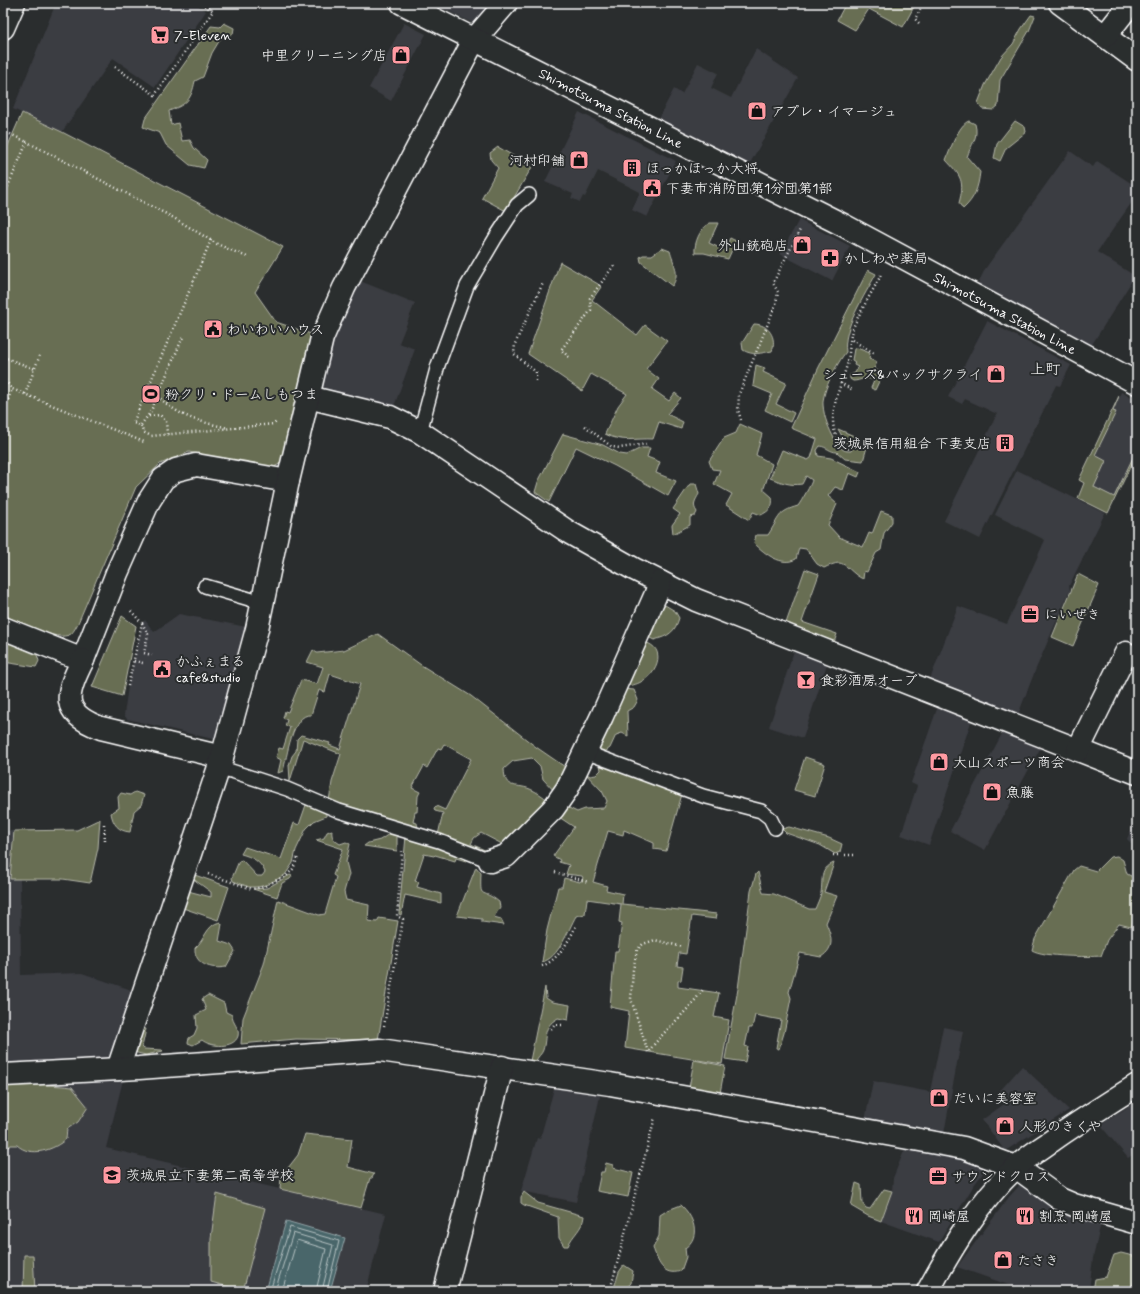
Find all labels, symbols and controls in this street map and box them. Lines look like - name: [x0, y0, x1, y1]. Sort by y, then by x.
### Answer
- supermarket icon: 7-Eleven: [149, 24, 171, 46]
- place label: 7-Eleven: [174, 27, 232, 45]
- shop icon: 中里クリーニング店: [390, 44, 412, 66]
- place label: 中里クリーニング店: [261, 47, 387, 65]
- street label: Shimotsuma Station Line: [535, 65, 686, 153]
- shop icon: アプレ・イマージュ: [746, 100, 768, 122]
- place label: アプレ・イマージュ: [771, 103, 897, 121]
- shop icon: 河村印舗: [568, 149, 590, 171]
- place label: 河村印舗: [509, 152, 565, 170]
- building icon: ほっかほっか大将: [621, 157, 643, 179]
- place label: ほっかほっか大将: [646, 160, 758, 178]
- public building icon: 下妻市消防団第1分団第1部: [641, 177, 663, 199]
- place label: 下妻市消防団第1分団第1部: [666, 180, 833, 198]
- shop icon: 外山銃砲店: [791, 234, 813, 256]
- place label: 外山銃砲店: [718, 237, 788, 255]
- pharmacy icon: かしわや薬局: [819, 247, 841, 269]
- place label: かしわや薬局: [844, 250, 928, 268]
- street label: Shimotsuma Station Line: [930, 268, 1080, 359]
- public building icon: わいわいハウス: [202, 318, 224, 340]
- place label: わいわいハウス: [227, 321, 324, 339]
- district label: 上町: [1030, 360, 1061, 380]
- shop icon: シューズ&バックサクライ: [985, 363, 1007, 385]
- place label: シューズ&バックサクライ: [823, 366, 982, 384]
- sports icon: 粉クリ・ドームしもつま: [140, 383, 162, 405]
- place label: 粉クリ・ドームしもつま: [165, 386, 318, 404]
- building icon: 茨城県信用組合 下妻支店: [994, 432, 1016, 454]
- place label: 茨城県信用組合 下妻支店: [833, 435, 991, 453]
- office icon: にいぜき: [1019, 603, 1041, 625]
- place label: にいぜき: [1044, 606, 1101, 624]
- place label: かふぇまる cafe&studio: [176, 653, 245, 687]
- public building icon: かふぇまる cafe&studio: [151, 658, 173, 680]
- bar icon: 食彩酒房オーブ: [795, 669, 817, 691]
- place label: 食彩酒房オーブ: [820, 672, 917, 690]
- shop icon: 大山スポーツ商会: [928, 751, 950, 773]
- place label: 大山スポーツ商会: [953, 754, 1065, 772]
- shop icon: 魚藤: [981, 781, 1003, 803]
- place label: 魚藤: [1006, 784, 1034, 802]
- shop icon: だいに美容室: [928, 1087, 950, 1109]
- place label: だいに美容室: [953, 1090, 1037, 1108]
- shop icon: 人形のきくや: [994, 1115, 1016, 1137]
- place label: 人形のきくや: [1019, 1118, 1102, 1136]
- school or university icon: 茨城県立下妻第二高等学校: [101, 1164, 123, 1186]
- office icon: サウンドクロス: [927, 1165, 949, 1187]
- place label: 茨城県立下妻第二高等学校: [126, 1167, 294, 1185]
- place label: サウンドクロス: [952, 1168, 1050, 1186]
- restaurant icon: 岡崎屋: [903, 1205, 925, 1227]
- restaurant icon: 割烹 岡﨑屋: [1014, 1205, 1036, 1227]
- place label: 岡崎屋: [928, 1208, 970, 1226]
- place label: 割烹 岡﨑屋: [1039, 1208, 1113, 1226]
- shop icon: たさき: [992, 1249, 1014, 1271]
- place label: たさき: [1017, 1252, 1059, 1270]

